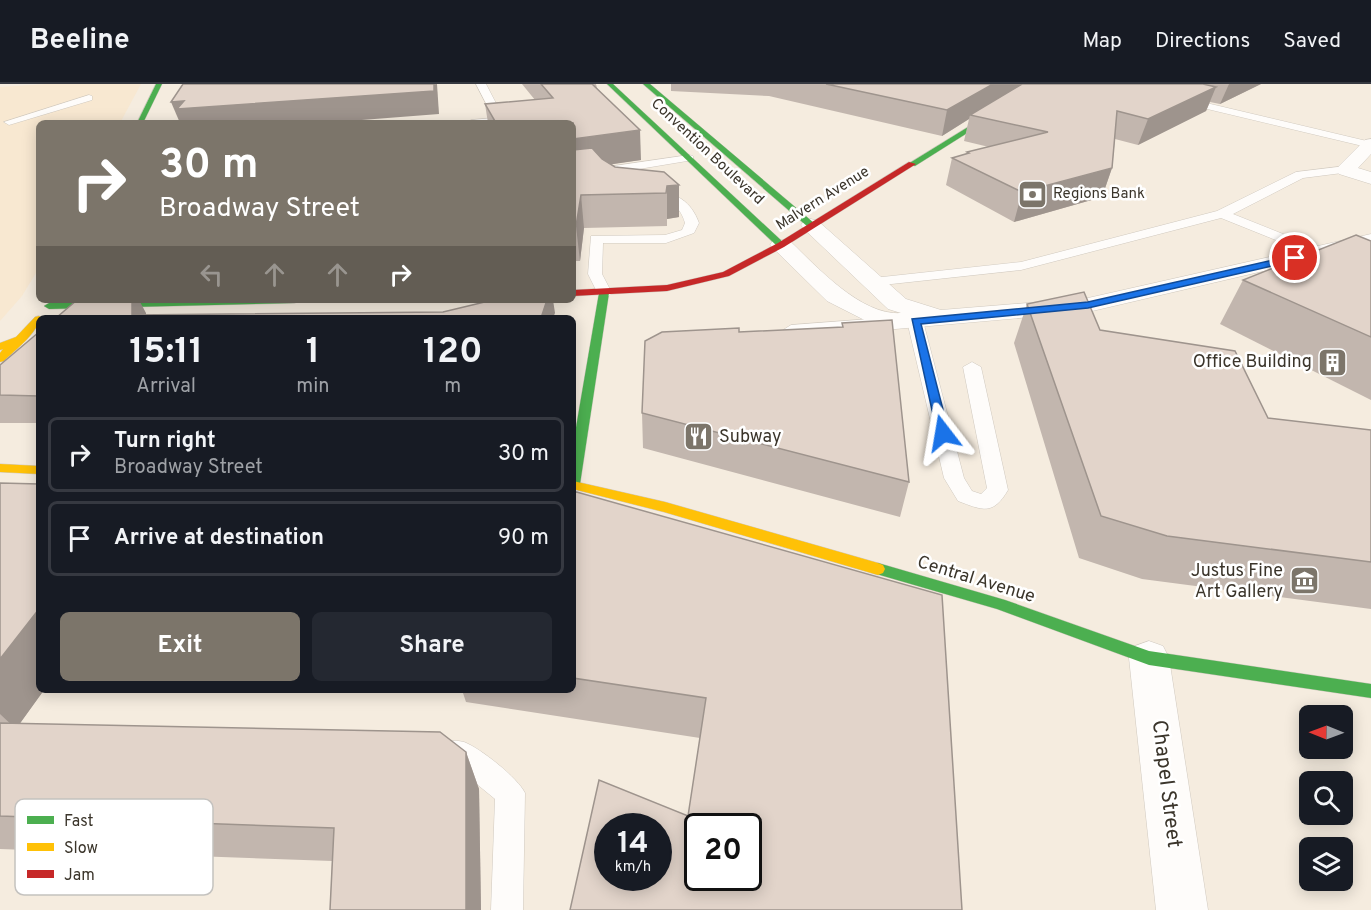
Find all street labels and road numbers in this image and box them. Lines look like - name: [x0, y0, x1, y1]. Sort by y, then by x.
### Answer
- street label: Convention Boulevard: [646, 95, 768, 209]
- street label: Malvern Avenue: [773, 163, 873, 235]
- street label: Central Avenue: [914, 551, 1038, 609]
- street label: Chapel Street: [1145, 719, 1187, 849]

